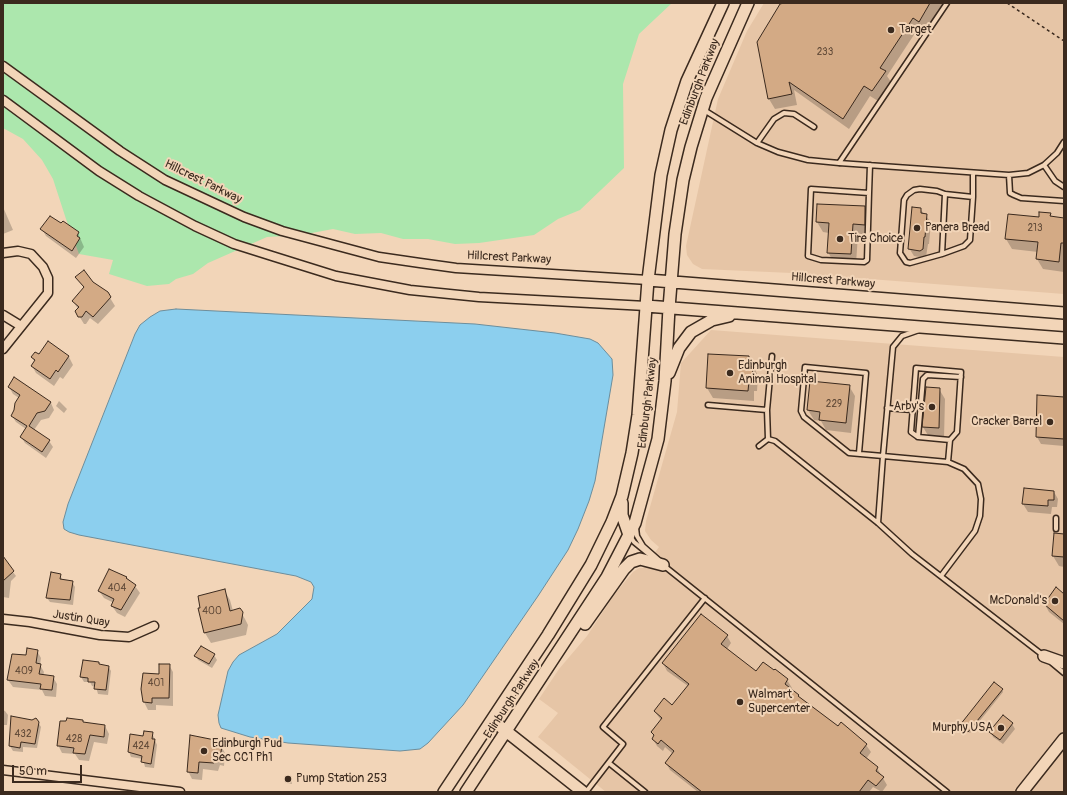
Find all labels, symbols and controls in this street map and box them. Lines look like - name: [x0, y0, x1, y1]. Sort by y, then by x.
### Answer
- place label: Target: [899, 23, 932, 37]
- marker: Target: [886, 25, 896, 35]
- street label: Edinburgh Parkway: [677, 37, 723, 127]
- house number: 233: [817, 46, 833, 58]
- street label: Hillcrest Parkway: [162, 157, 244, 207]
- place label: Panera Bread: [925, 221, 990, 235]
- house number: 213: [1027, 222, 1043, 234]
- marker: Panera Bread: [912, 223, 922, 233]
- place label: Tire Choice: [848, 232, 903, 246]
- marker: Tire Choice: [835, 234, 845, 244]
- street label: Hillcrest Parkway: [467, 249, 551, 267]
- street label: Hillcrest Parkway: [790, 270, 876, 292]
- street label: Edinburgh Parkway: [635, 357, 661, 449]
- place label: Edinburgh Animal Hospital: [738, 359, 817, 387]
- marker: Edinburgh Animal Hospital: [725, 368, 735, 378]
- house number: 229: [826, 398, 842, 410]
- place label: Arby's: [893, 400, 924, 414]
- marker: Arby's: [927, 402, 937, 412]
- place label: Cracker Barrel: [971, 415, 1042, 429]
- marker: Cracker Barrel: [1045, 417, 1055, 427]
- house number: 404: [108, 582, 126, 594]
- place label: McDonald's: [990, 594, 1047, 608]
- marker: McDonald's: [1050, 596, 1060, 606]
- house number: 400: [202, 605, 222, 617]
- street label: Justin Quay: [51, 607, 111, 631]
- street label: Edinburgh Parkway: [481, 657, 543, 741]
- house number: 409: [15, 665, 33, 677]
- house number: 401: [148, 677, 164, 689]
- place label: Walmart Supercenter: [748, 688, 810, 716]
- marker: Walmart Supercenter: [735, 697, 745, 707]
- place label: Murphy USA: [932, 721, 993, 735]
- marker: Murphy USA: [996, 723, 1006, 733]
- house number: 432: [15, 728, 31, 740]
- house number: 428: [66, 733, 82, 745]
- place label: Edinburgh Pud Sec CC1 Ph1: [212, 737, 282, 765]
- house number: 424: [132, 740, 150, 752]
- marker: Edinburgh Pud Sec CC1 Ph1: [199, 746, 209, 756]
- scale bar: [14, 757, 84, 783]
- text: 50 m: [19, 764, 47, 779]
- place label: Pump Station 253: [296, 772, 387, 786]
- marker: Pump Station 253: [283, 774, 293, 784]

